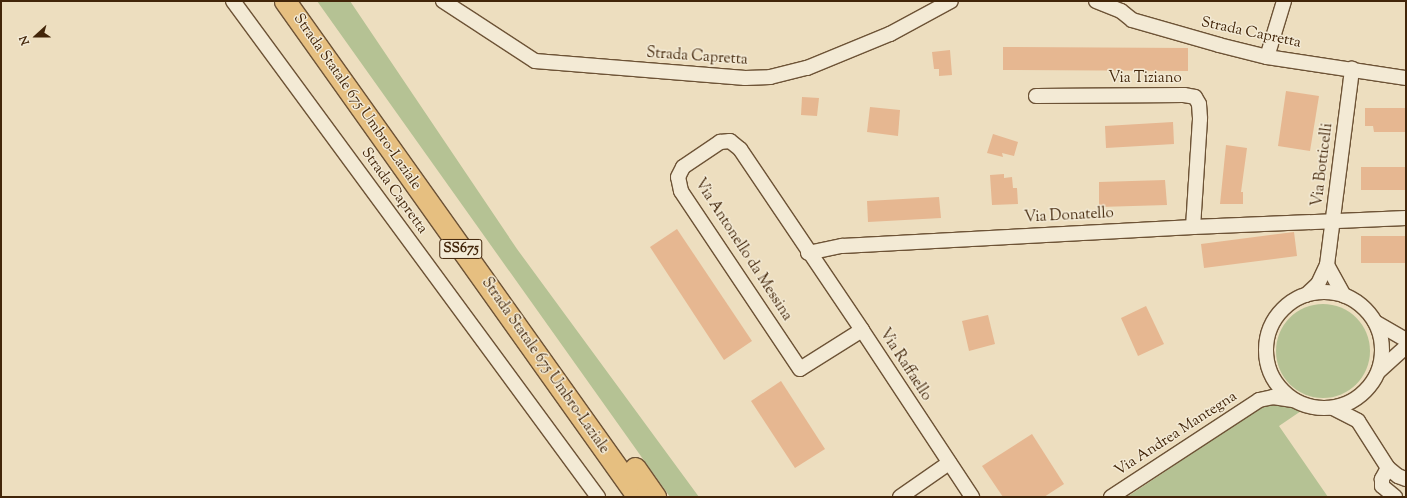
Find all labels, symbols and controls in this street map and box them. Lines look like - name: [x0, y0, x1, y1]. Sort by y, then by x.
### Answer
- street label: Strada Statale 675 Umbro-Laziale: [289, 10, 425, 194]
- street label: Strada Capretta: [1199, 14, 1303, 52]
- north arrow: [16, 16, 56, 56]
- text: N: [16, 33, 34, 47]
- street label: Strada Capretta: [646, 44, 748, 70]
- street label: Via Tiziano: [1108, 70, 1182, 88]
- street label: Via Botticelli: [1309, 122, 1337, 208]
- street label: Strada Capretta: [357, 145, 431, 237]
- street label: Via Antonello da Messina: [690, 175, 796, 325]
- street label: Via Donatello: [1024, 205, 1114, 227]
- road number: SS675: [439, 237, 483, 261]
- street label: Strada Statale 675 Umbro-Laziale: [477, 274, 613, 458]
- street label: Via Raffaello: [875, 326, 935, 404]
- street label: Via Andrea Mantegna: [1111, 388, 1241, 480]

